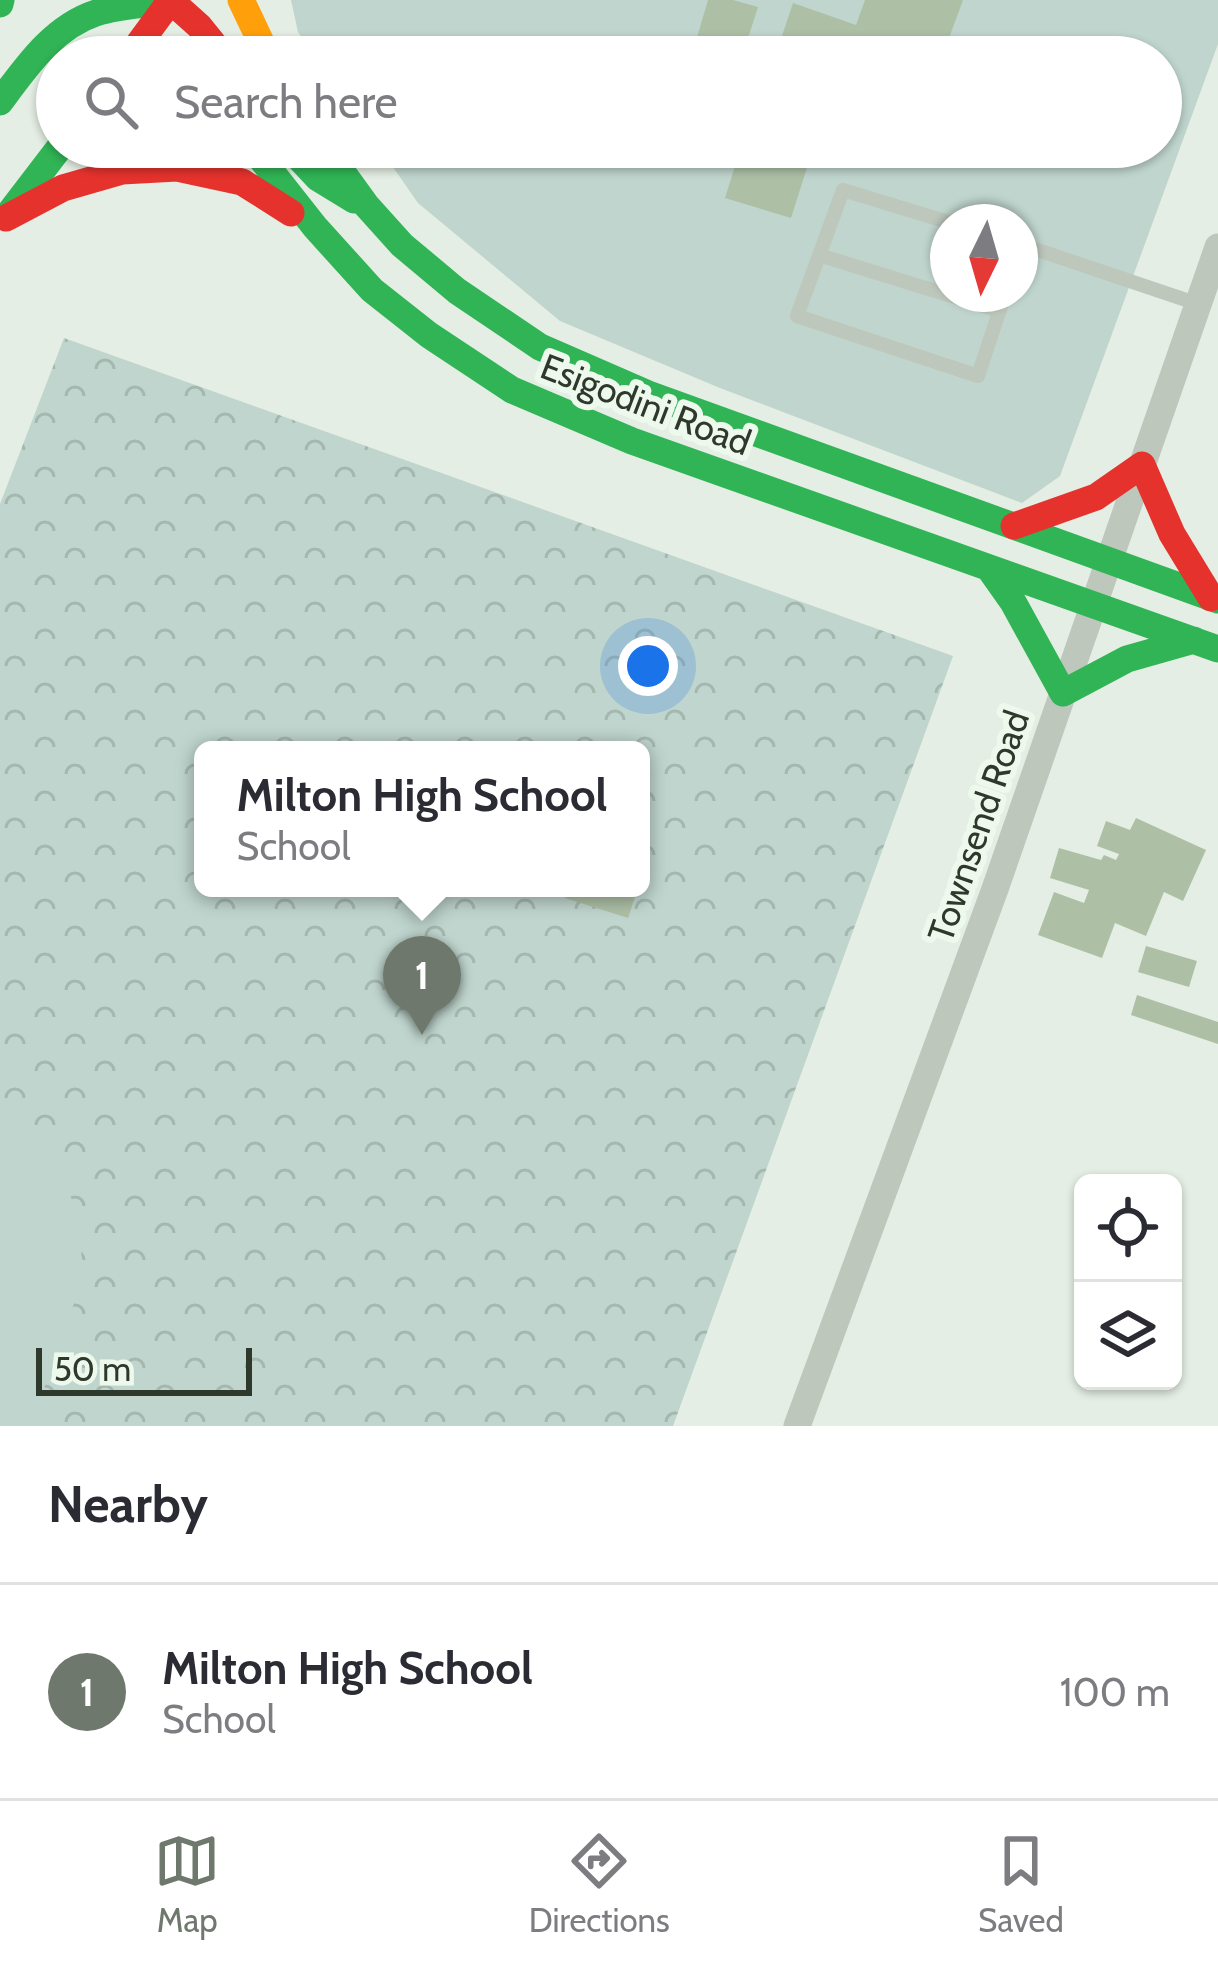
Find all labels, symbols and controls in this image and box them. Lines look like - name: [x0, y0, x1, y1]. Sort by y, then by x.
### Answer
- search box: [36, 36, 1182, 168]
- icon: search: [78, 69, 144, 135]
- text: Search here: [174, 75, 398, 129]
- north arrow: [930, 204, 1038, 312]
- street label: Esigodini Road: [535, 344, 757, 464]
- your location: [618, 636, 678, 696]
- street label: Townsend Road: [918, 705, 1038, 947]
- popup: [194, 741, 650, 897]
- text: Milton High School: [237, 768, 607, 822]
- text: School: [237, 822, 350, 870]
- pin: 1: [383, 936, 461, 1035]
- map controls: [1074, 1174, 1182, 1390]
- button: locate: [1074, 1174, 1182, 1282]
- button: layers: [1074, 1282, 1182, 1390]
- scale bar: [36, 1342, 252, 1395]
- text: 50 m: [54, 1349, 131, 1389]
- text: Nearby: [48, 1473, 208, 1535]
- text: Milton High School: [162, 1641, 533, 1695]
- text: 1: [80, 1668, 94, 1716]
- text: 100 m: [1060, 1668, 1170, 1716]
- text: School: [162, 1695, 276, 1743]
- tab: Map: [154, 1828, 220, 1940]
- tab: Directions: [529, 1828, 670, 1940]
- tab: Saved: [978, 1828, 1064, 1940]

